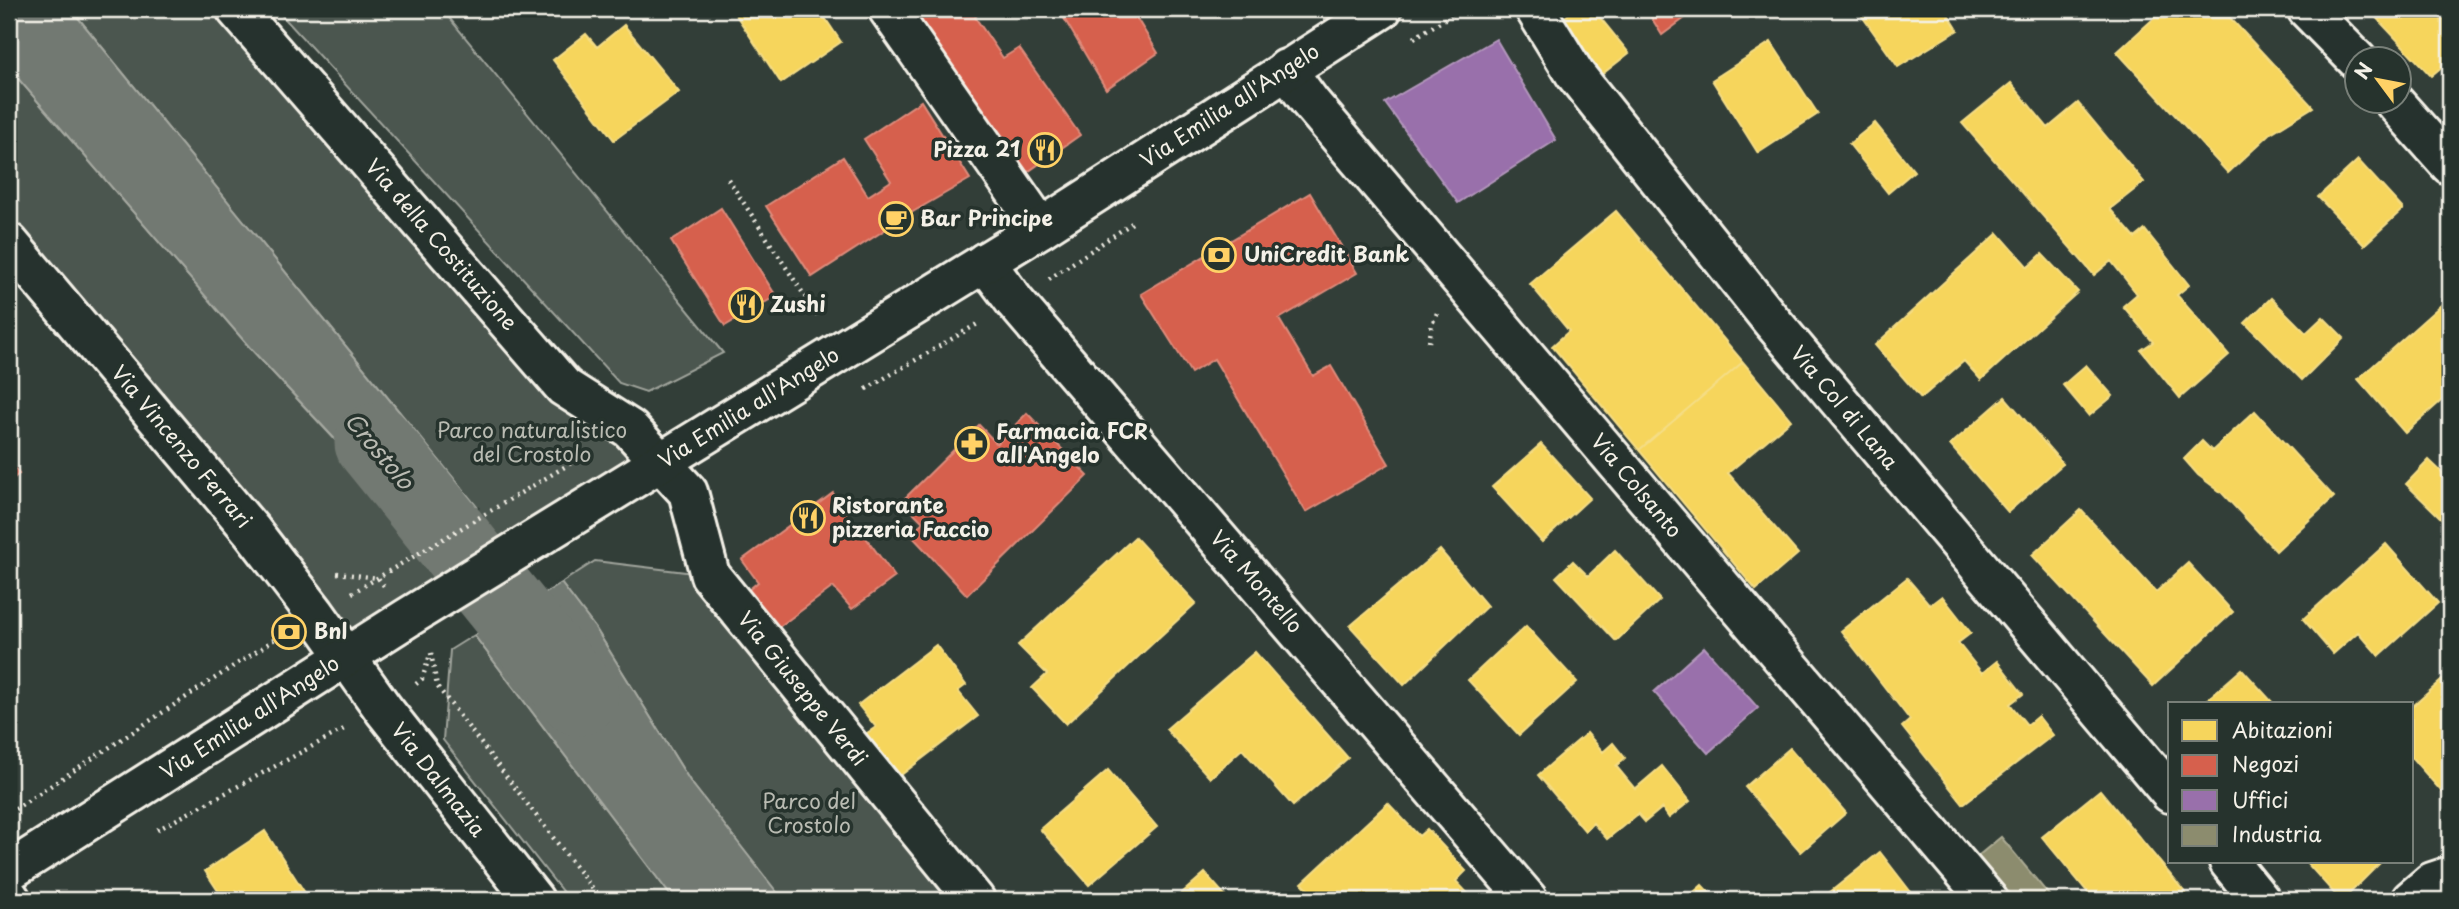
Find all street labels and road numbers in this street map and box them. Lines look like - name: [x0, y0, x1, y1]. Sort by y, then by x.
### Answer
- street label: Via Emilia all'Angelo: [1133, 34, 1325, 174]
- street label: Via della Costituzione: [359, 151, 526, 337]
- street label: Via Emilia all'Angelo: [651, 338, 845, 475]
- street label: Via Col di Lana: [1784, 338, 1907, 476]
- street label: Via Vincenzo Ferrari: [105, 357, 260, 534]
- street label: Via Colsanto: [1584, 425, 1691, 544]
- street label: Via Montello: [1204, 522, 1311, 639]
- street label: Via Giuseppe Verdi: [731, 603, 876, 772]
- street label: Via Emilia all'Angelo: [153, 646, 345, 786]
- street label: Via Dalmazia: [385, 715, 495, 843]

